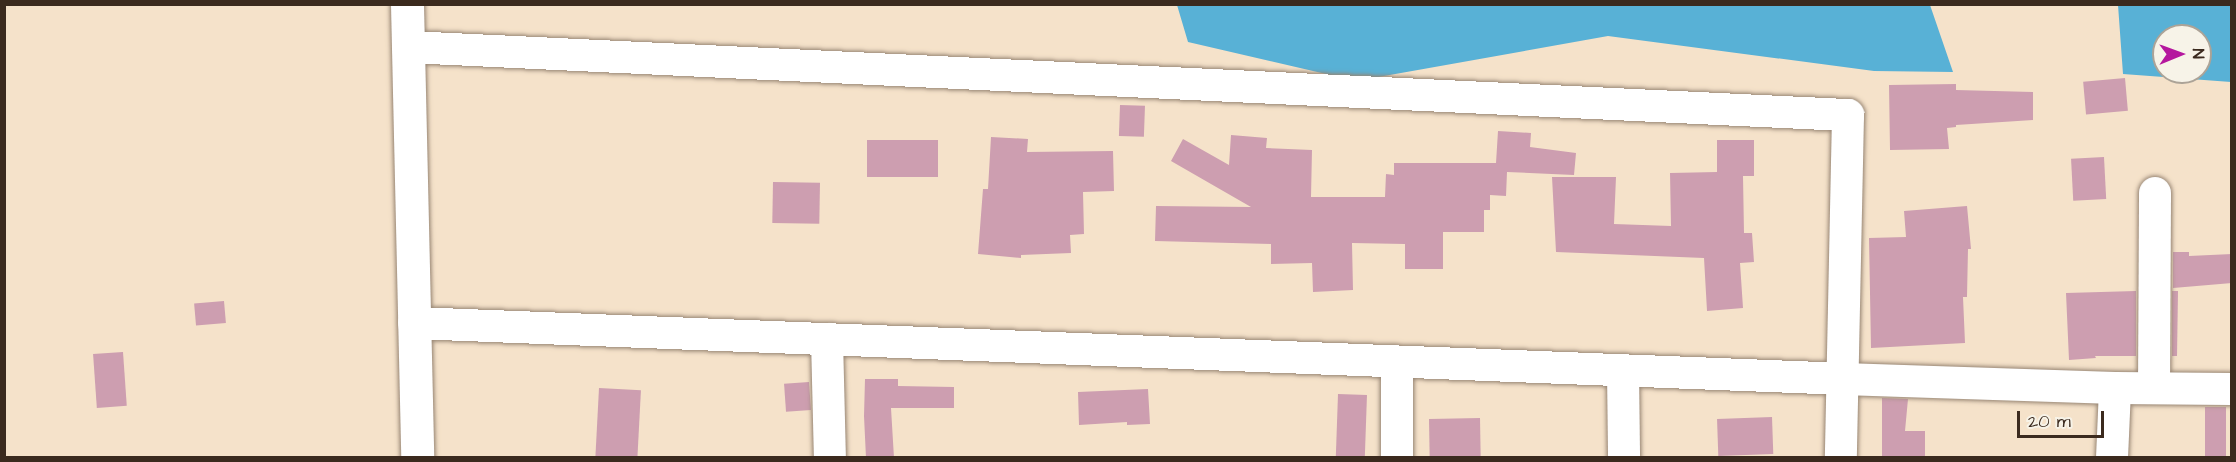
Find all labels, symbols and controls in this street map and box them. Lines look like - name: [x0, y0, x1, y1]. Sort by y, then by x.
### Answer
- north arrow: [2152, 24, 2212, 84]
- text: N: [2187, 49, 2209, 59]
- scale bar: [2020, 399, 2107, 437]
- text: 20 m: [2028, 409, 2071, 434]

